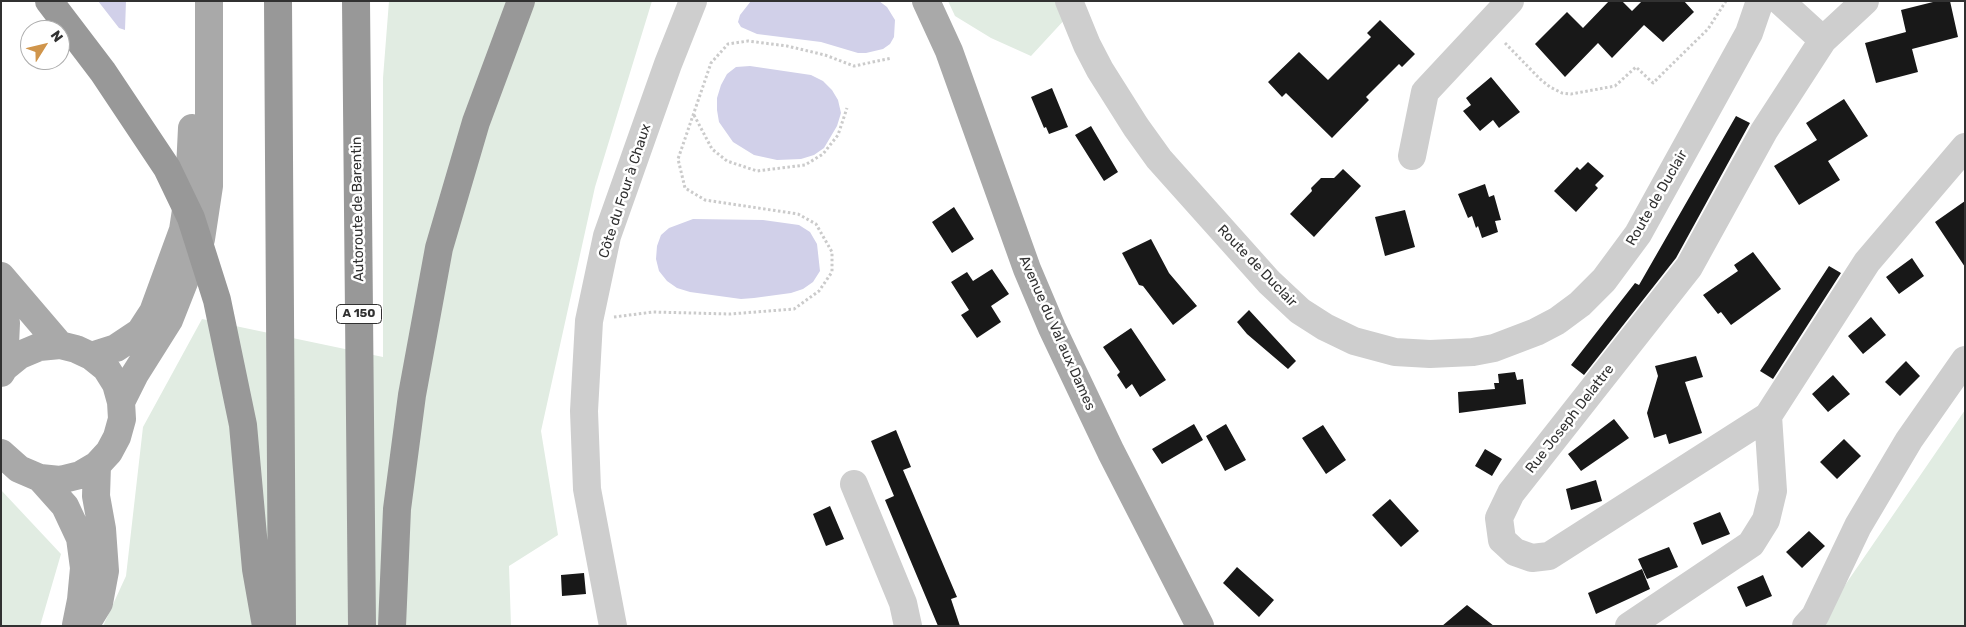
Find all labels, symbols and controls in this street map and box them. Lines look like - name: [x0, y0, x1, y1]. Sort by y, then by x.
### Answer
- north arrow: [20, 20, 70, 70]
- text: N: [47, 27, 67, 46]
- street label: Côte du Four à Chaux: [595, 122, 655, 260]
- street label: Autoroute de Barentin: [348, 136, 368, 282]
- street label: Route de Duclair: [1623, 147, 1691, 249]
- street label: Route de Duclair: [1214, 221, 1300, 311]
- street label: Avenue du Val aux Dames: [1015, 253, 1099, 413]
- road number: A 150: [336, 304, 382, 324]
- street label: Rue Joseph Delattre: [1522, 361, 1618, 477]

